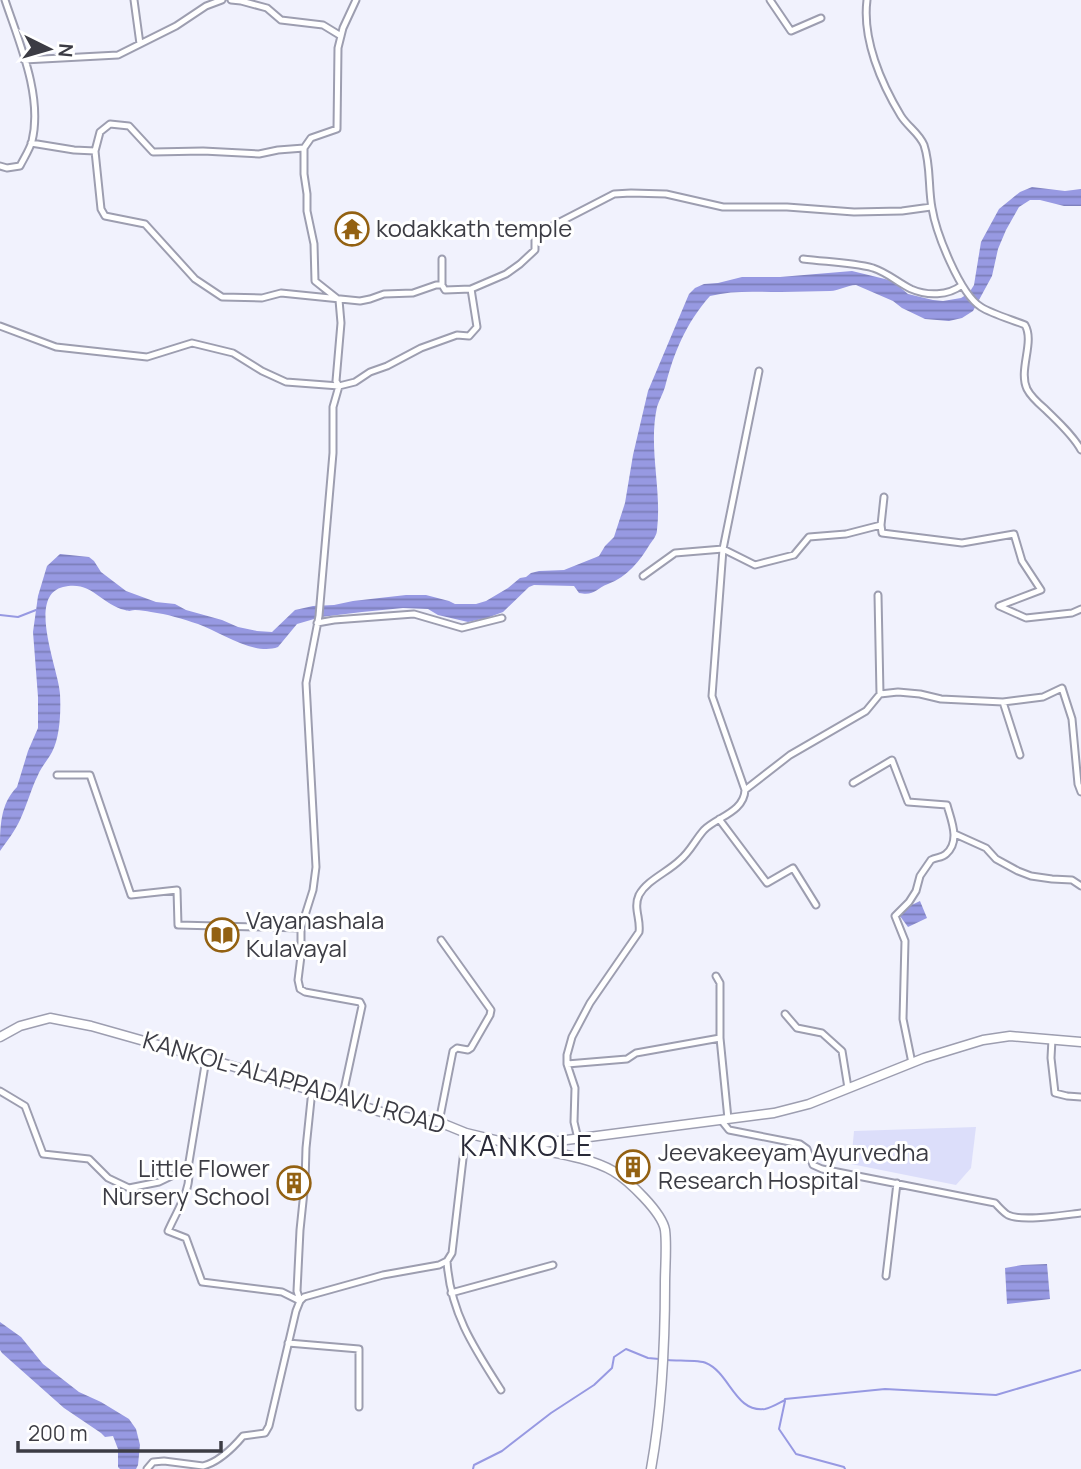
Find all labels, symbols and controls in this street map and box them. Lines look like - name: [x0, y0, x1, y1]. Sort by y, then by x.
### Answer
- north arrow: [14, 14, 84, 84]
- text: N: [52, 43, 79, 58]
- temple icon: kodakkath temple: [333, 210, 371, 248]
- place label: kodakkath temple: [376, 211, 572, 244]
- place label: Vayanashala Kulavayal: [246, 903, 384, 964]
- library icon: Vayanashala Kulavayal: [203, 916, 241, 954]
- street label: KANKOL-ALAPPADAVU ROAD: [139, 1023, 450, 1141]
- district label: KANKOLE: [460, 1126, 594, 1164]
- place label: Jeevakeeyam Ayurvedha Research Hospital: [658, 1135, 929, 1196]
- building icon: Jeevakeeyam Ayurvedha Research Hospital: [614, 1148, 652, 1186]
- place label: Little Flower Nursery School: [102, 1151, 270, 1212]
- building icon: Little Flower Nursery School: [275, 1164, 313, 1202]
- scale bar: [18, 1410, 220, 1454]
- text: 200 m: [28, 1419, 88, 1447]

